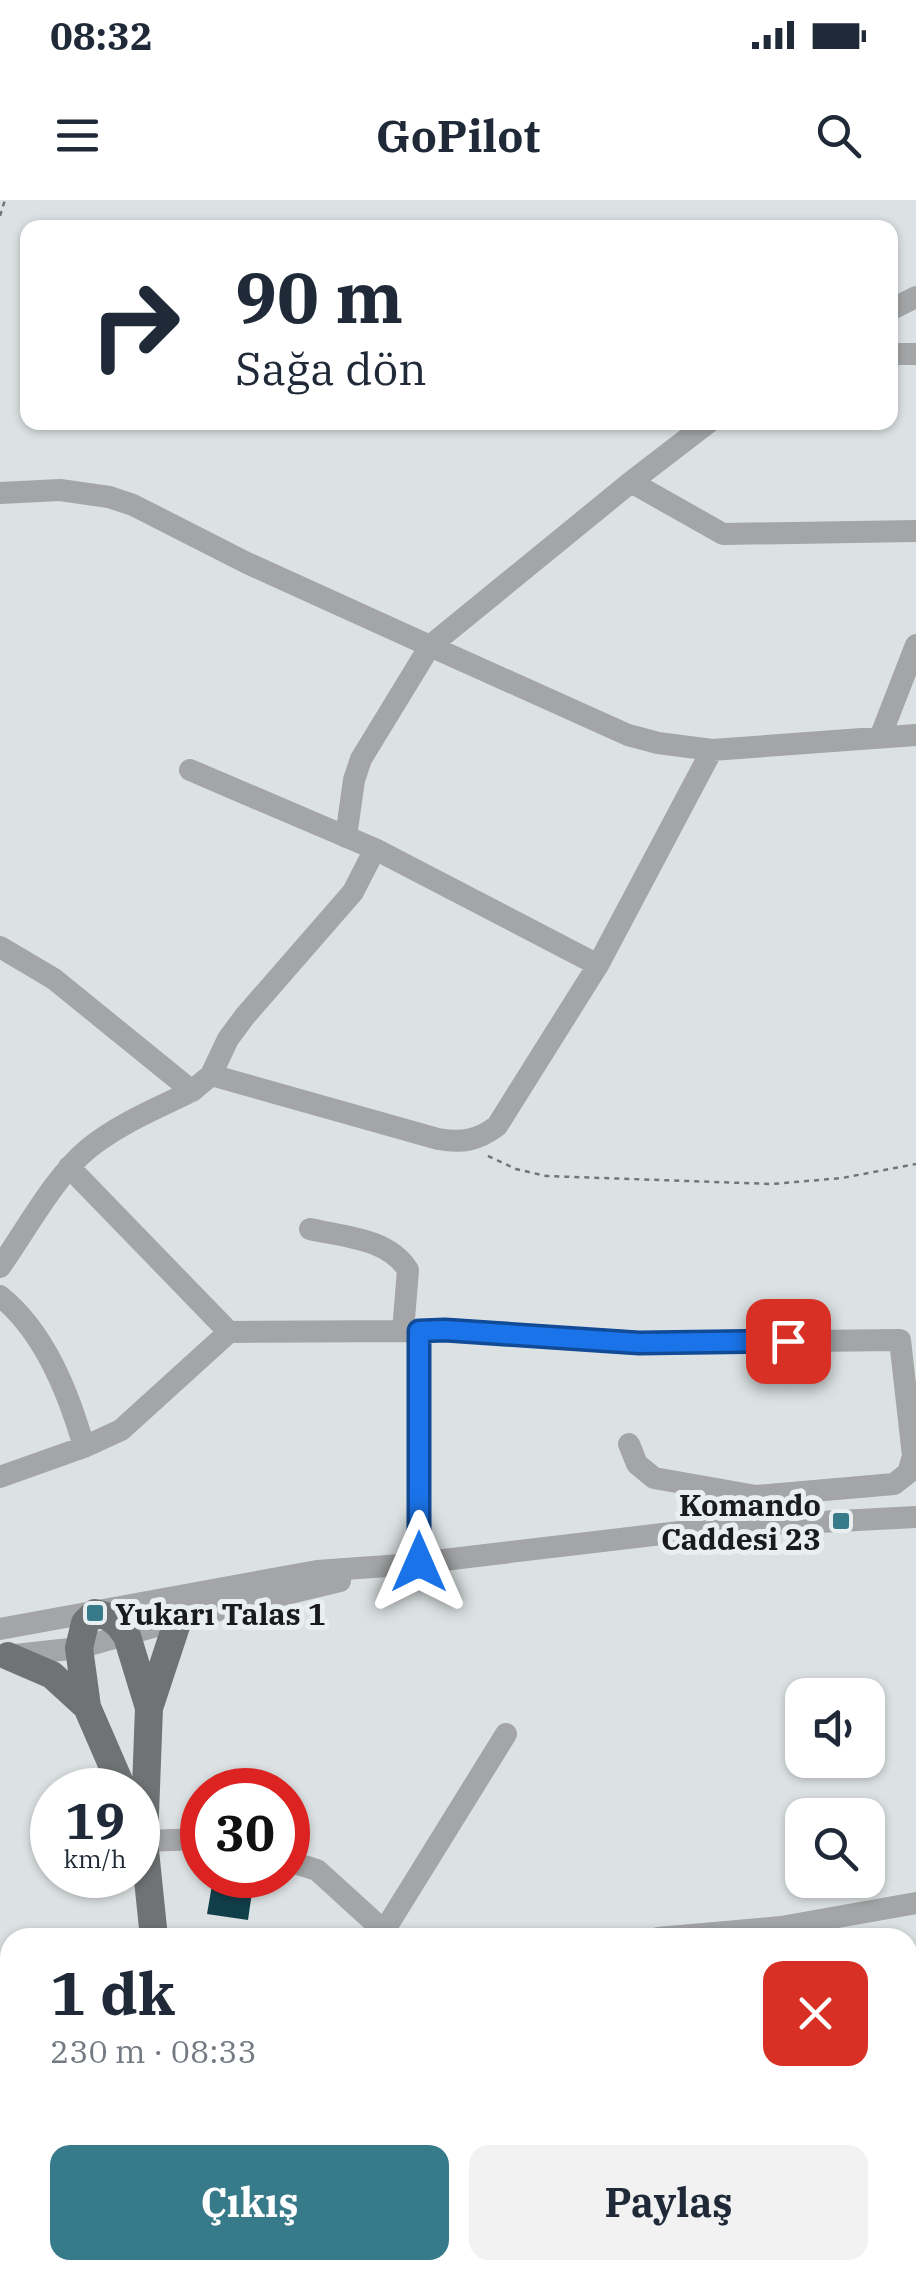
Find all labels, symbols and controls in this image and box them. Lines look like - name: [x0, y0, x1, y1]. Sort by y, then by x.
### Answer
- text: 08:32: [50, 11, 153, 60]
- text: GoPilot: [376, 106, 540, 164]
- icon: menu: [50, 108, 105, 163]
- icon: search: [811, 108, 866, 163]
- text: 90 m: [235, 251, 403, 342]
- icon: right: [70, 260, 200, 390]
- text: Sağa dön: [235, 339, 427, 397]
- pin: [746, 1299, 831, 1384]
- icon: arrive: [761, 1314, 816, 1369]
- place label: Komando Caddesi 23: [661, 1485, 821, 1558]
- position arrow: [367, 1510, 471, 1614]
- marker: Komando Caddesi 23: [830, 1510, 852, 1532]
- place label: Yukarı Talas 1: [115, 1594, 326, 1633]
- marker: Yukarı Talas 1: [84, 1602, 106, 1624]
- map controls: [785, 1678, 885, 1898]
- button: sound: [785, 1678, 885, 1778]
- speed limit sign: 30: [180, 1768, 310, 1898]
- text: 19: [65, 1788, 125, 1853]
- button: search: [785, 1798, 885, 1898]
- text: km/h: [63, 1842, 127, 1875]
- text: 1 dk: [50, 1953, 175, 2032]
- button: close: [763, 1961, 868, 2066]
- text: 230 m · 08:33: [50, 2030, 257, 2072]
- button: Çıkış: [50, 2145, 449, 2260]
- button: Paylaş: [469, 2145, 868, 2260]

